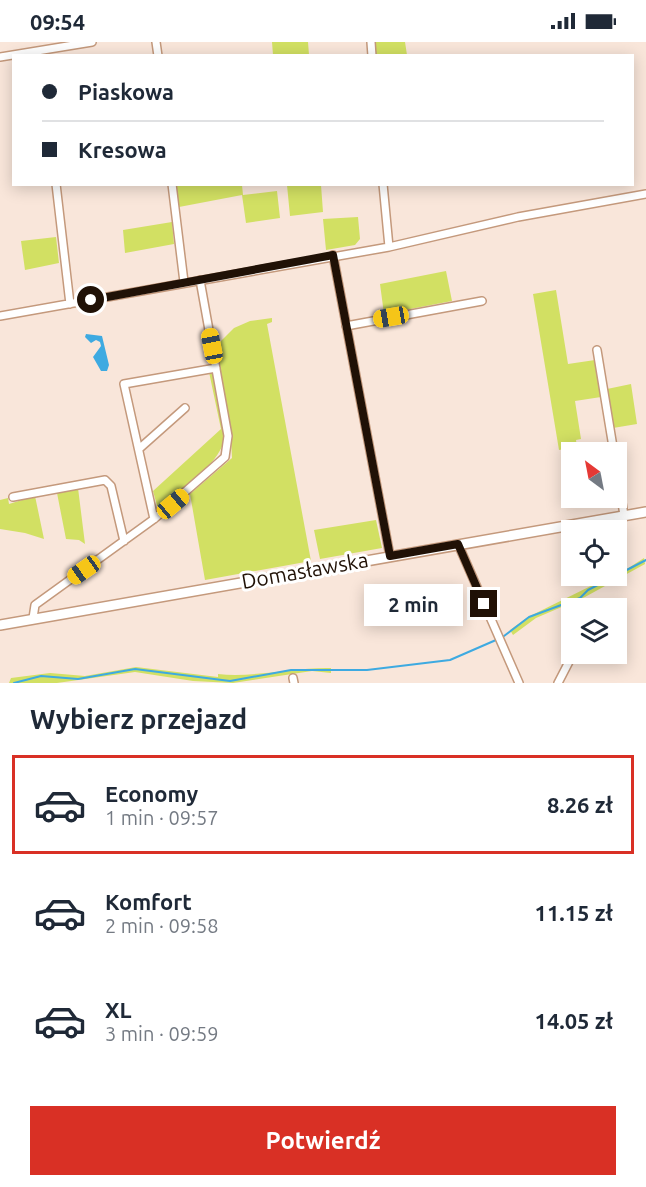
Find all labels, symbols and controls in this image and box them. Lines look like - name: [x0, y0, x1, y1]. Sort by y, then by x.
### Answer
- text: 09:54: [30, 9, 85, 34]
- text: Piaskowa: [78, 79, 174, 104]
- text: Kresowa: [78, 137, 167, 162]
- route start: [77, 286, 104, 313]
- car: [372, 305, 410, 329]
- car: [200, 327, 224, 365]
- north arrow: [561, 442, 627, 508]
- map controls: [561, 442, 627, 664]
- car: [153, 486, 193, 522]
- button: locate: [561, 520, 627, 586]
- street label: Domasławska: [240, 547, 370, 593]
- car: [64, 552, 104, 588]
- callout: 2 min: [364, 583, 463, 625]
- route end: [470, 590, 497, 617]
- text: 2 min: [388, 593, 439, 616]
- button: layers: [561, 598, 627, 664]
- text: Wybierz przejazd: [30, 704, 247, 734]
- icon: car: [33, 778, 87, 832]
- text: Economy: [105, 781, 198, 806]
- text: 8.26 zł: [547, 792, 613, 817]
- text: 1 min · 09:57: [105, 806, 219, 829]
- icon: car: [33, 886, 87, 940]
- text: Komfort: [105, 889, 192, 914]
- text: 11.15 zł: [534, 900, 613, 925]
- text: 2 min · 09:58: [105, 914, 219, 937]
- icon: car: [33, 994, 87, 1048]
- text: XL: [105, 997, 132, 1022]
- text: 14.05 zł: [534, 1008, 613, 1033]
- text: 3 min · 09:59: [105, 1022, 219, 1045]
- button: Potwierdź: [30, 1106, 616, 1175]

